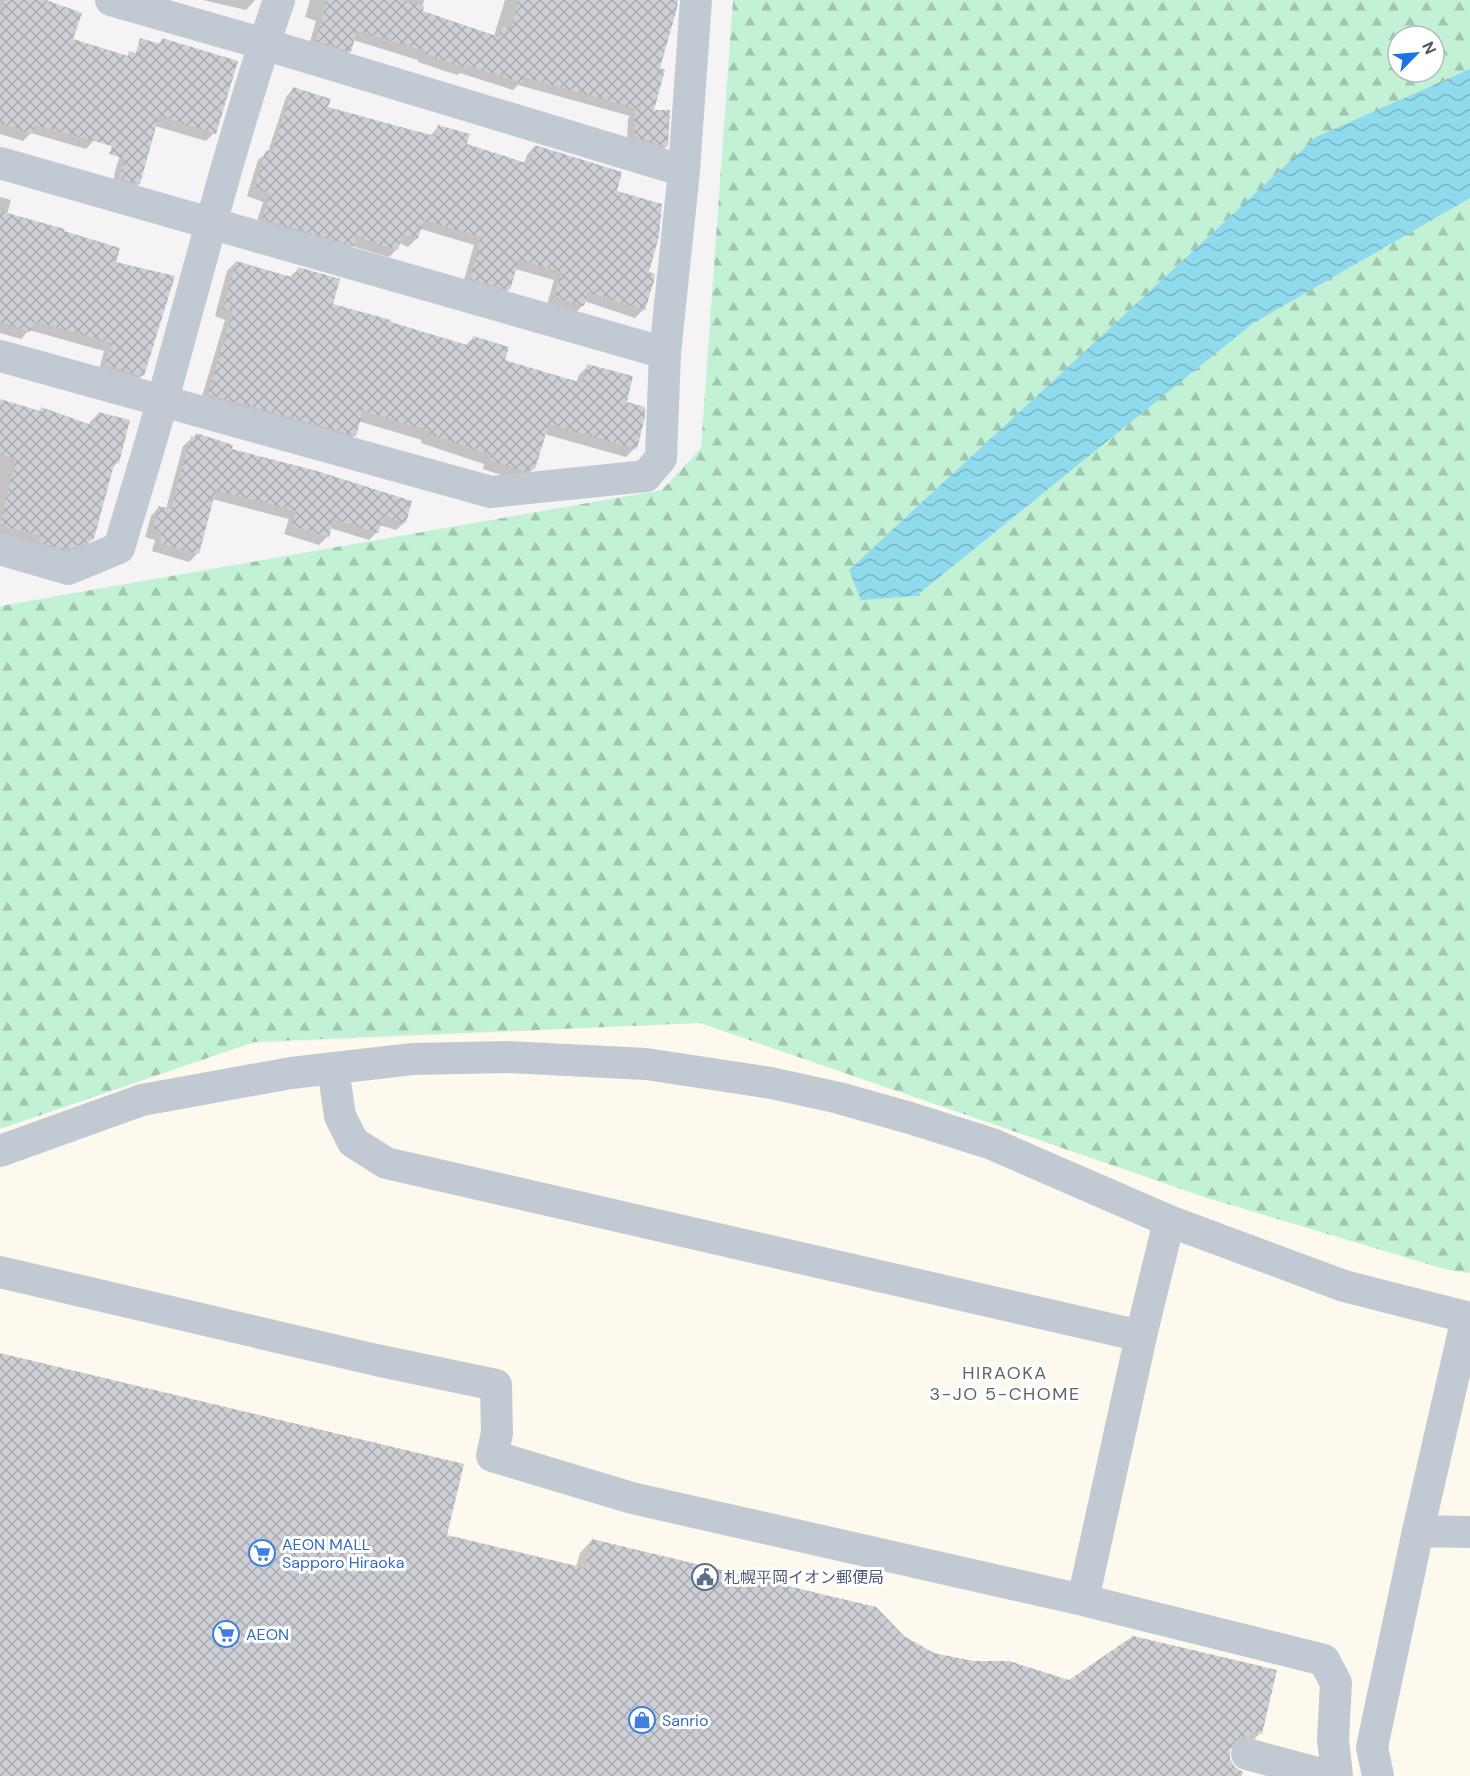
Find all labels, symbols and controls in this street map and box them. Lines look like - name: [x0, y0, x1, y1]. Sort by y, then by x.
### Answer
- north arrow: [1386, 24, 1446, 84]
- text: N: [1417, 38, 1441, 58]
- district label: HIRAOKA 3-JO 5-CHOME: [929, 1361, 1081, 1406]
- place label: AEON MALL Sapporo Hiraoka: [282, 1534, 404, 1573]
- supermarket icon: AEON MALL Sapporo Hiraoka: [247, 1538, 277, 1568]
- public building icon: 札幌平岡イオン郵便局: [690, 1562, 720, 1592]
- place label: 札幌平岡イオン郵便局: [724, 1567, 884, 1588]
- supermarket icon: AEON: [211, 1619, 241, 1649]
- place label: AEON: [246, 1624, 289, 1645]
- shop icon: Sanrio: [627, 1705, 657, 1735]
- place label: Sanrio: [662, 1710, 708, 1731]

